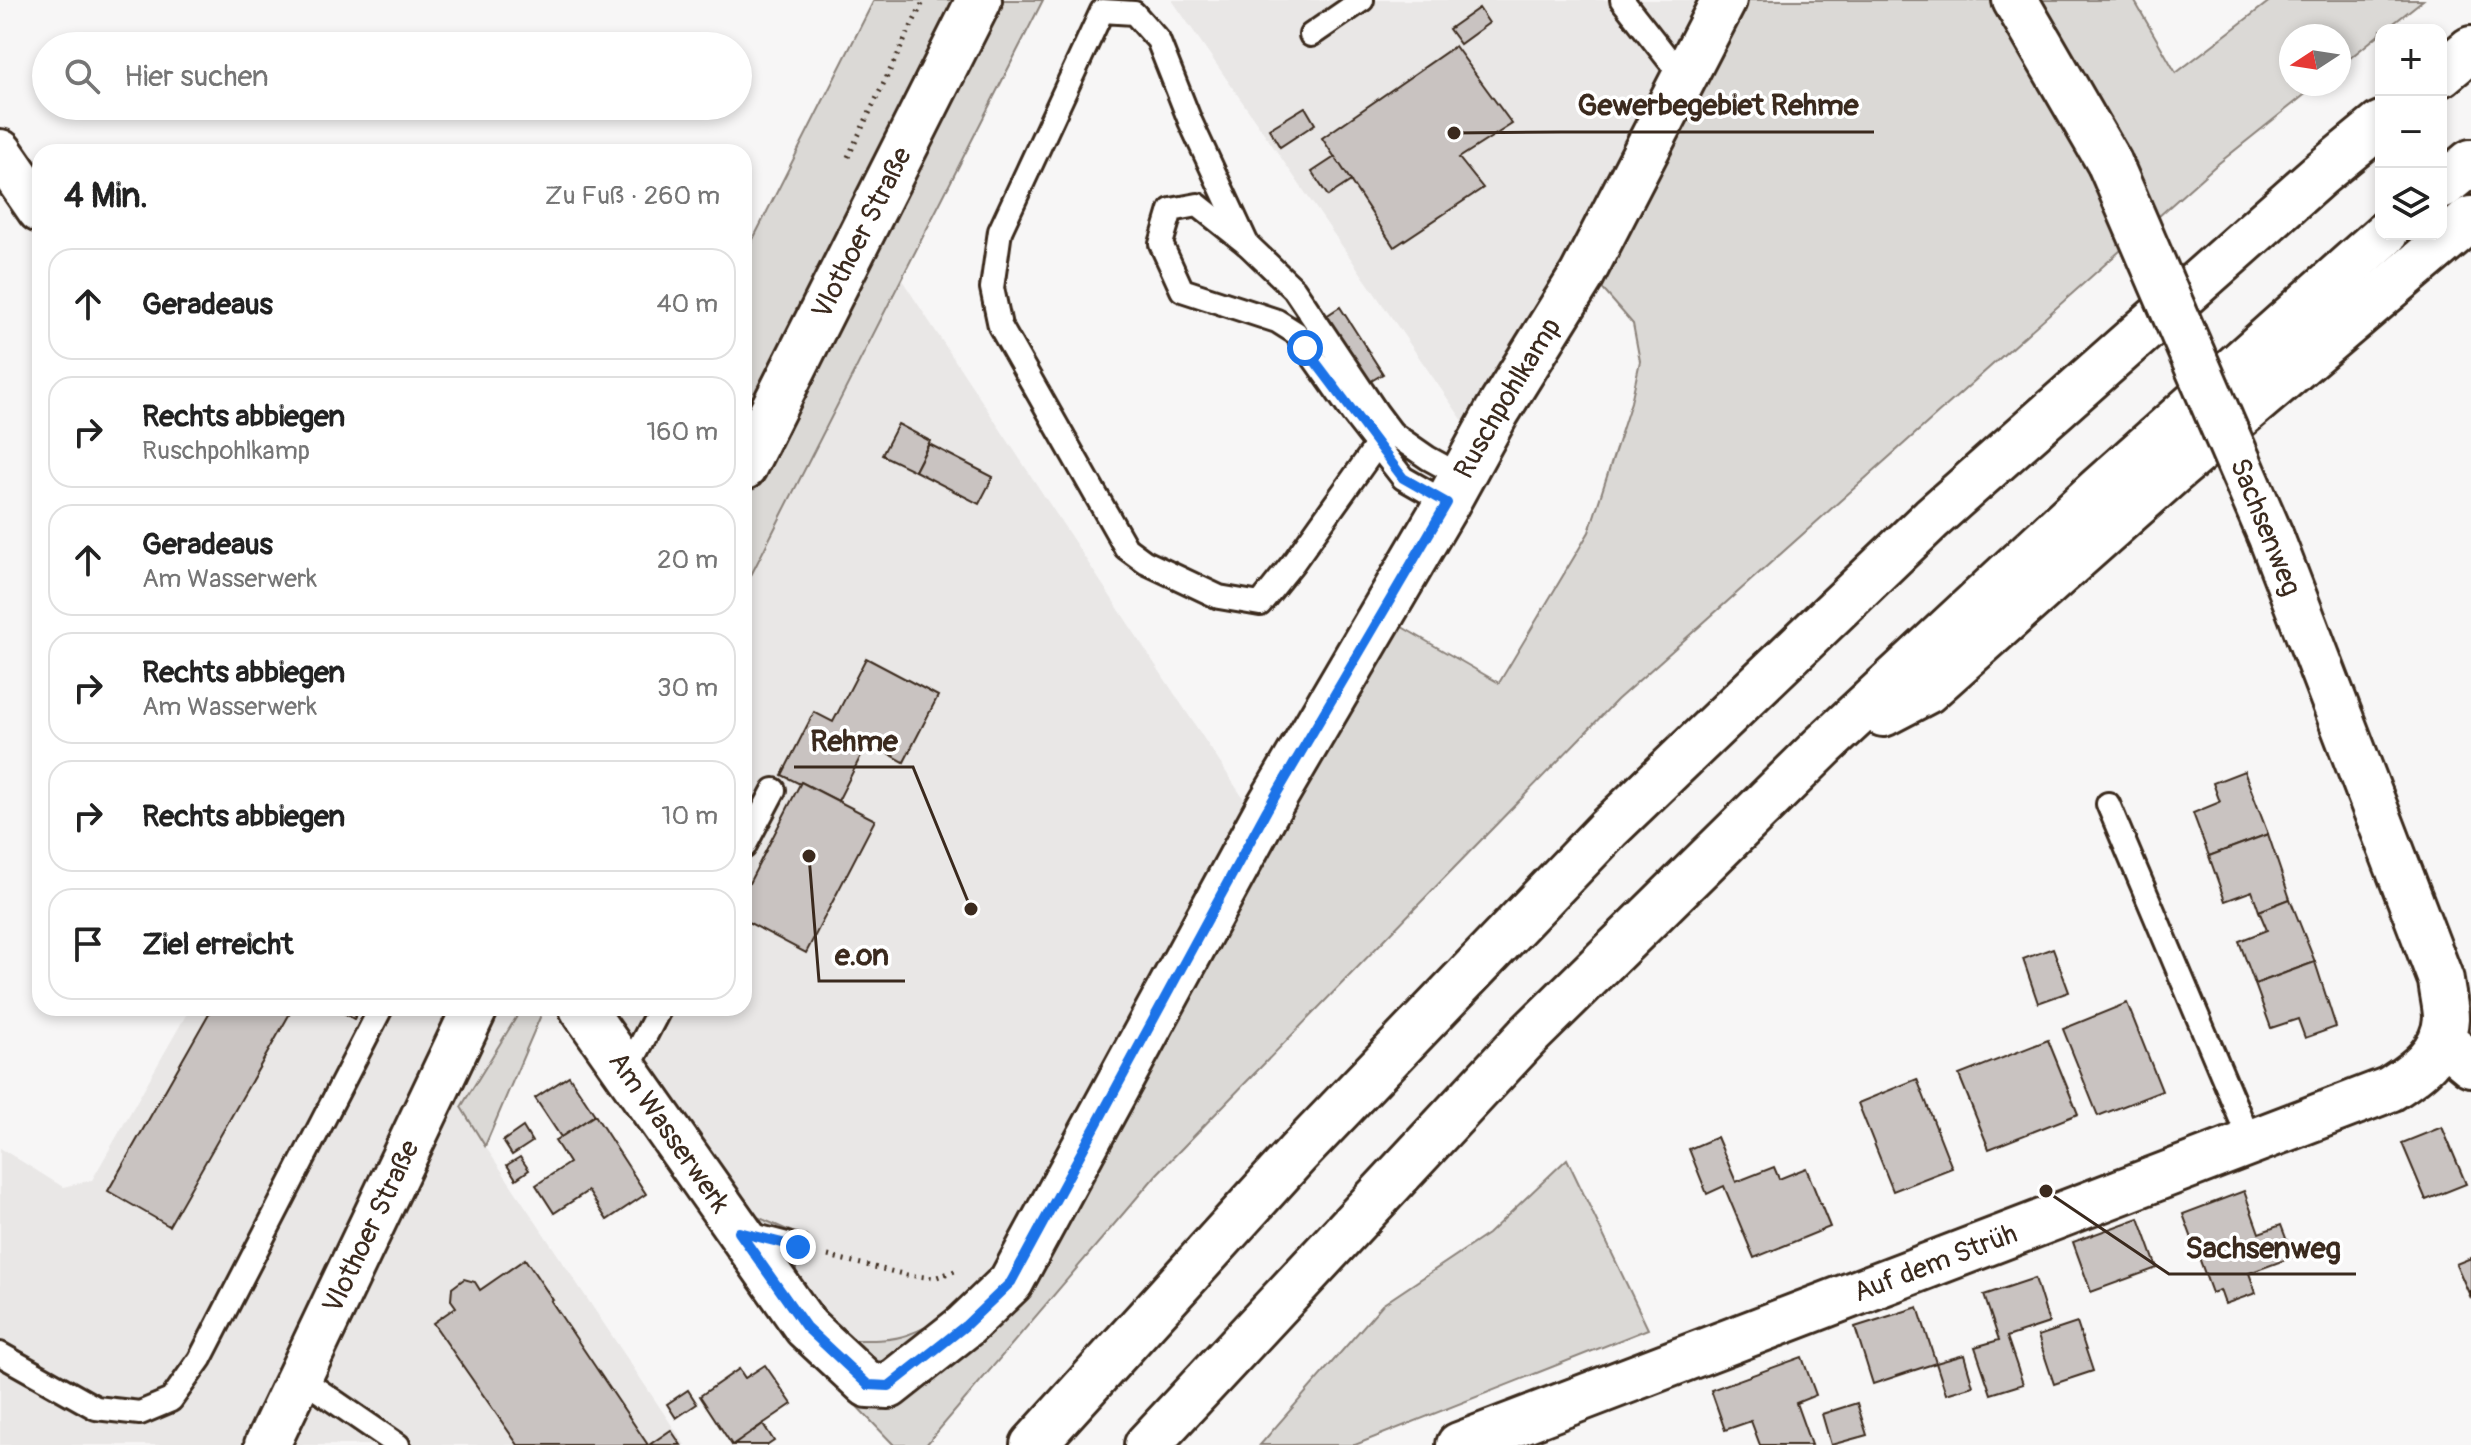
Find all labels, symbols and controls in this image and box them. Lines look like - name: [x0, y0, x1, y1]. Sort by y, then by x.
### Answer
- north arrow: [2279, 24, 2351, 96]
- map controls: [2375, 24, 2447, 240]
- button: +: [2375, 24, 2447, 96]
- search box: [32, 32, 752, 120]
- icon: search: [60, 54, 104, 98]
- text: Hier suchen: [124, 58, 269, 95]
- callout: Gewerbegebiet Rehme: [1561, 78, 1874, 132]
- text: Gewerbegebiet Rehme: [1578, 87, 1860, 124]
- button: −: [2375, 96, 2447, 168]
- street label: Vlothoer Straße: [804, 141, 920, 325]
- button: layers: [2375, 168, 2447, 240]
- text: 4 Min.: [64, 175, 148, 218]
- text: Zu Fuß · 260 m: [545, 180, 720, 212]
- icon: ahead: [66, 282, 110, 326]
- text: Geradeaus: [142, 286, 273, 323]
- text: 40 m: [656, 288, 718, 320]
- street label: Ruschpohlkamp: [1446, 311, 1569, 485]
- route start: [1287, 330, 1323, 366]
- text: Rechts abbiegen: [142, 398, 345, 435]
- icon: right: [66, 410, 110, 454]
- text: 160 m: [646, 416, 718, 448]
- text: Ruschpohlkamp: [142, 435, 310, 467]
- street label: Sachsenweg: [2222, 453, 2308, 601]
- text: Geradeaus: [142, 526, 273, 563]
- icon: ahead: [66, 538, 110, 582]
- text: 20 m: [657, 544, 718, 576]
- text: Am Wasserwerk: [142, 563, 317, 595]
- text: Rechts abbiegen: [142, 654, 345, 691]
- icon: right: [66, 666, 110, 710]
- text: 30 m: [657, 672, 718, 704]
- text: Am Wasserwerk: [142, 691, 317, 723]
- callout: Rehme: [794, 713, 913, 767]
- text: Rehme: [810, 723, 899, 760]
- icon: right: [66, 794, 110, 838]
- text: Rechts abbiegen: [142, 798, 345, 835]
- text: 10 m: [661, 800, 718, 832]
- icon: arrive: [66, 922, 110, 966]
- text: Ziel erreicht: [142, 926, 293, 963]
- callout: e.on: [819, 927, 905, 981]
- text: e.on: [834, 937, 889, 974]
- street label: Am Wasserwerk: [601, 1045, 738, 1220]
- street label: Vlothoer Straße: [315, 1134, 427, 1319]
- street label: Auf dem Strüh: [1849, 1216, 2022, 1310]
- callout: Sachsenweg: [2169, 1220, 2356, 1274]
- route end: [780, 1229, 816, 1265]
- text: Sachsenweg: [2185, 1230, 2341, 1267]

